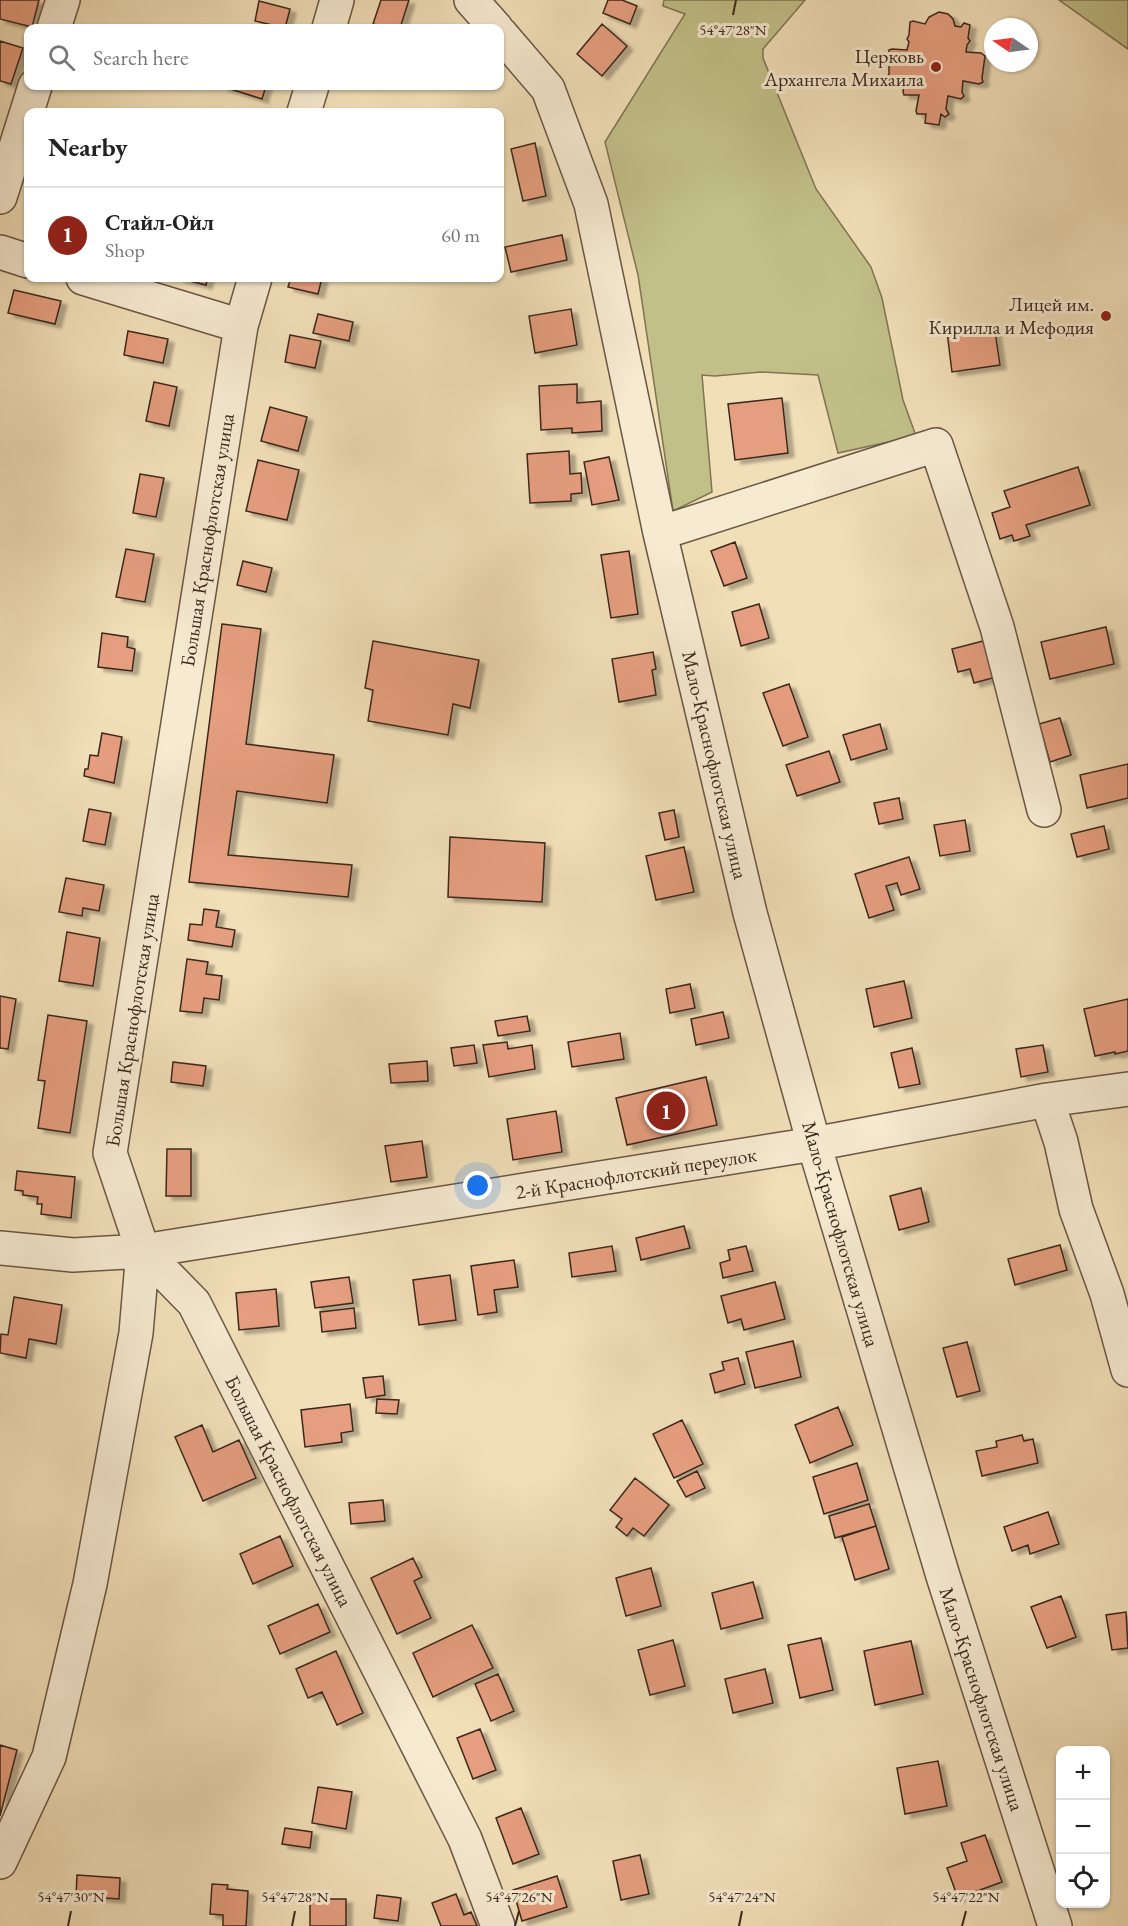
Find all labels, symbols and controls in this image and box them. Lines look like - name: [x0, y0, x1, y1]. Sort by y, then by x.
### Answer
- north arrow: [984, 18, 1038, 72]
- text: 54°47'28"N: [699, 20, 767, 39]
- search box: [24, 24, 504, 90]
- icon: search: [45, 41, 78, 74]
- text: Search here: [93, 43, 188, 72]
- place label: Церковь Архангела Михаила: [763, 43, 924, 92]
- marker: Церковь Архангела Михаила: [929, 60, 943, 74]
- text: Nearby: [48, 130, 128, 164]
- text: Стайл-Ойл: [105, 208, 214, 237]
- text: 1: [62, 222, 73, 248]
- text: 60 m: [441, 222, 480, 248]
- text: Shop: [105, 237, 145, 263]
- place label: Лицей им. Кирилла и Мефодия: [929, 291, 1094, 340]
- marker: Лицей им. Кирилла и Мефодия: [1099, 309, 1113, 323]
- street label: Большая Краснофлотская улица: [174, 411, 240, 669]
- street label: Мало-Краснофлотская улица: [676, 648, 754, 882]
- street label: Большая Краснофлотская улица: [99, 891, 165, 1149]
- pin: 1: [646, 1088, 686, 1134]
- street label: Мало-Краснофлотская улица: [796, 1118, 886, 1350]
- street label: 2-й Краснофлотский переулок: [514, 1141, 759, 1205]
- your location: [463, 1171, 492, 1200]
- street label: Большая Краснофлотская улица: [219, 1371, 359, 1611]
- street label: Мало-Краснофлотская улица: [934, 1584, 1030, 1814]
- map controls: [1056, 1746, 1110, 1908]
- button: +: [1056, 1746, 1110, 1800]
- button: −: [1056, 1800, 1110, 1854]
- button: locate: [1056, 1854, 1110, 1908]
- text: 54°47'30"N: [37, 1887, 105, 1906]
- text: 54°47'28"N: [261, 1887, 329, 1906]
- text: 54°47'26"N: [485, 1887, 553, 1906]
- text: 54°47'24"N: [708, 1887, 776, 1906]
- text: 54°47'22"N: [932, 1887, 1000, 1906]

